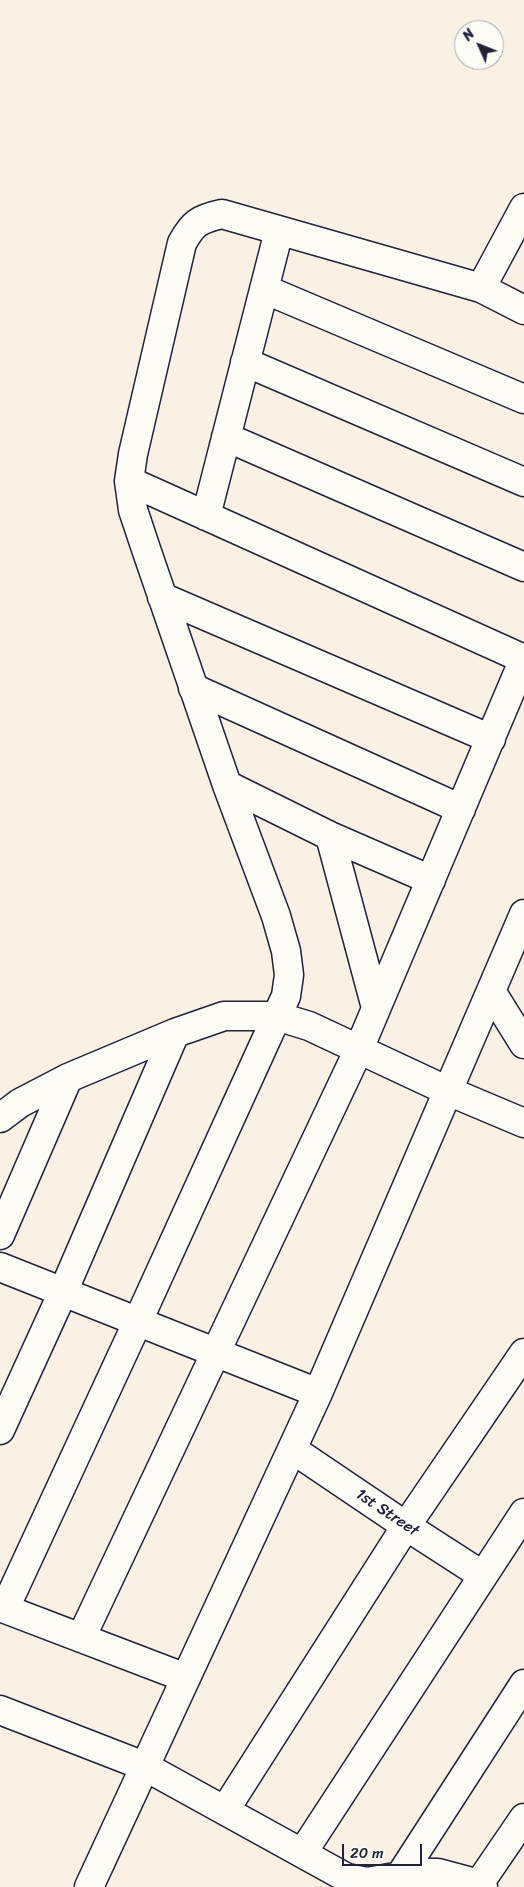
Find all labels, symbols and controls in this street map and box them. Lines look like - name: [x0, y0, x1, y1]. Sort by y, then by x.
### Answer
- north arrow: [454, 20, 504, 70]
- text: N: [456, 23, 481, 47]
- street label: 1st Street: [352, 1485, 422, 1541]
- scale bar: [344, 1834, 424, 1866]
- text: 20 m: [350, 1840, 384, 1866]

